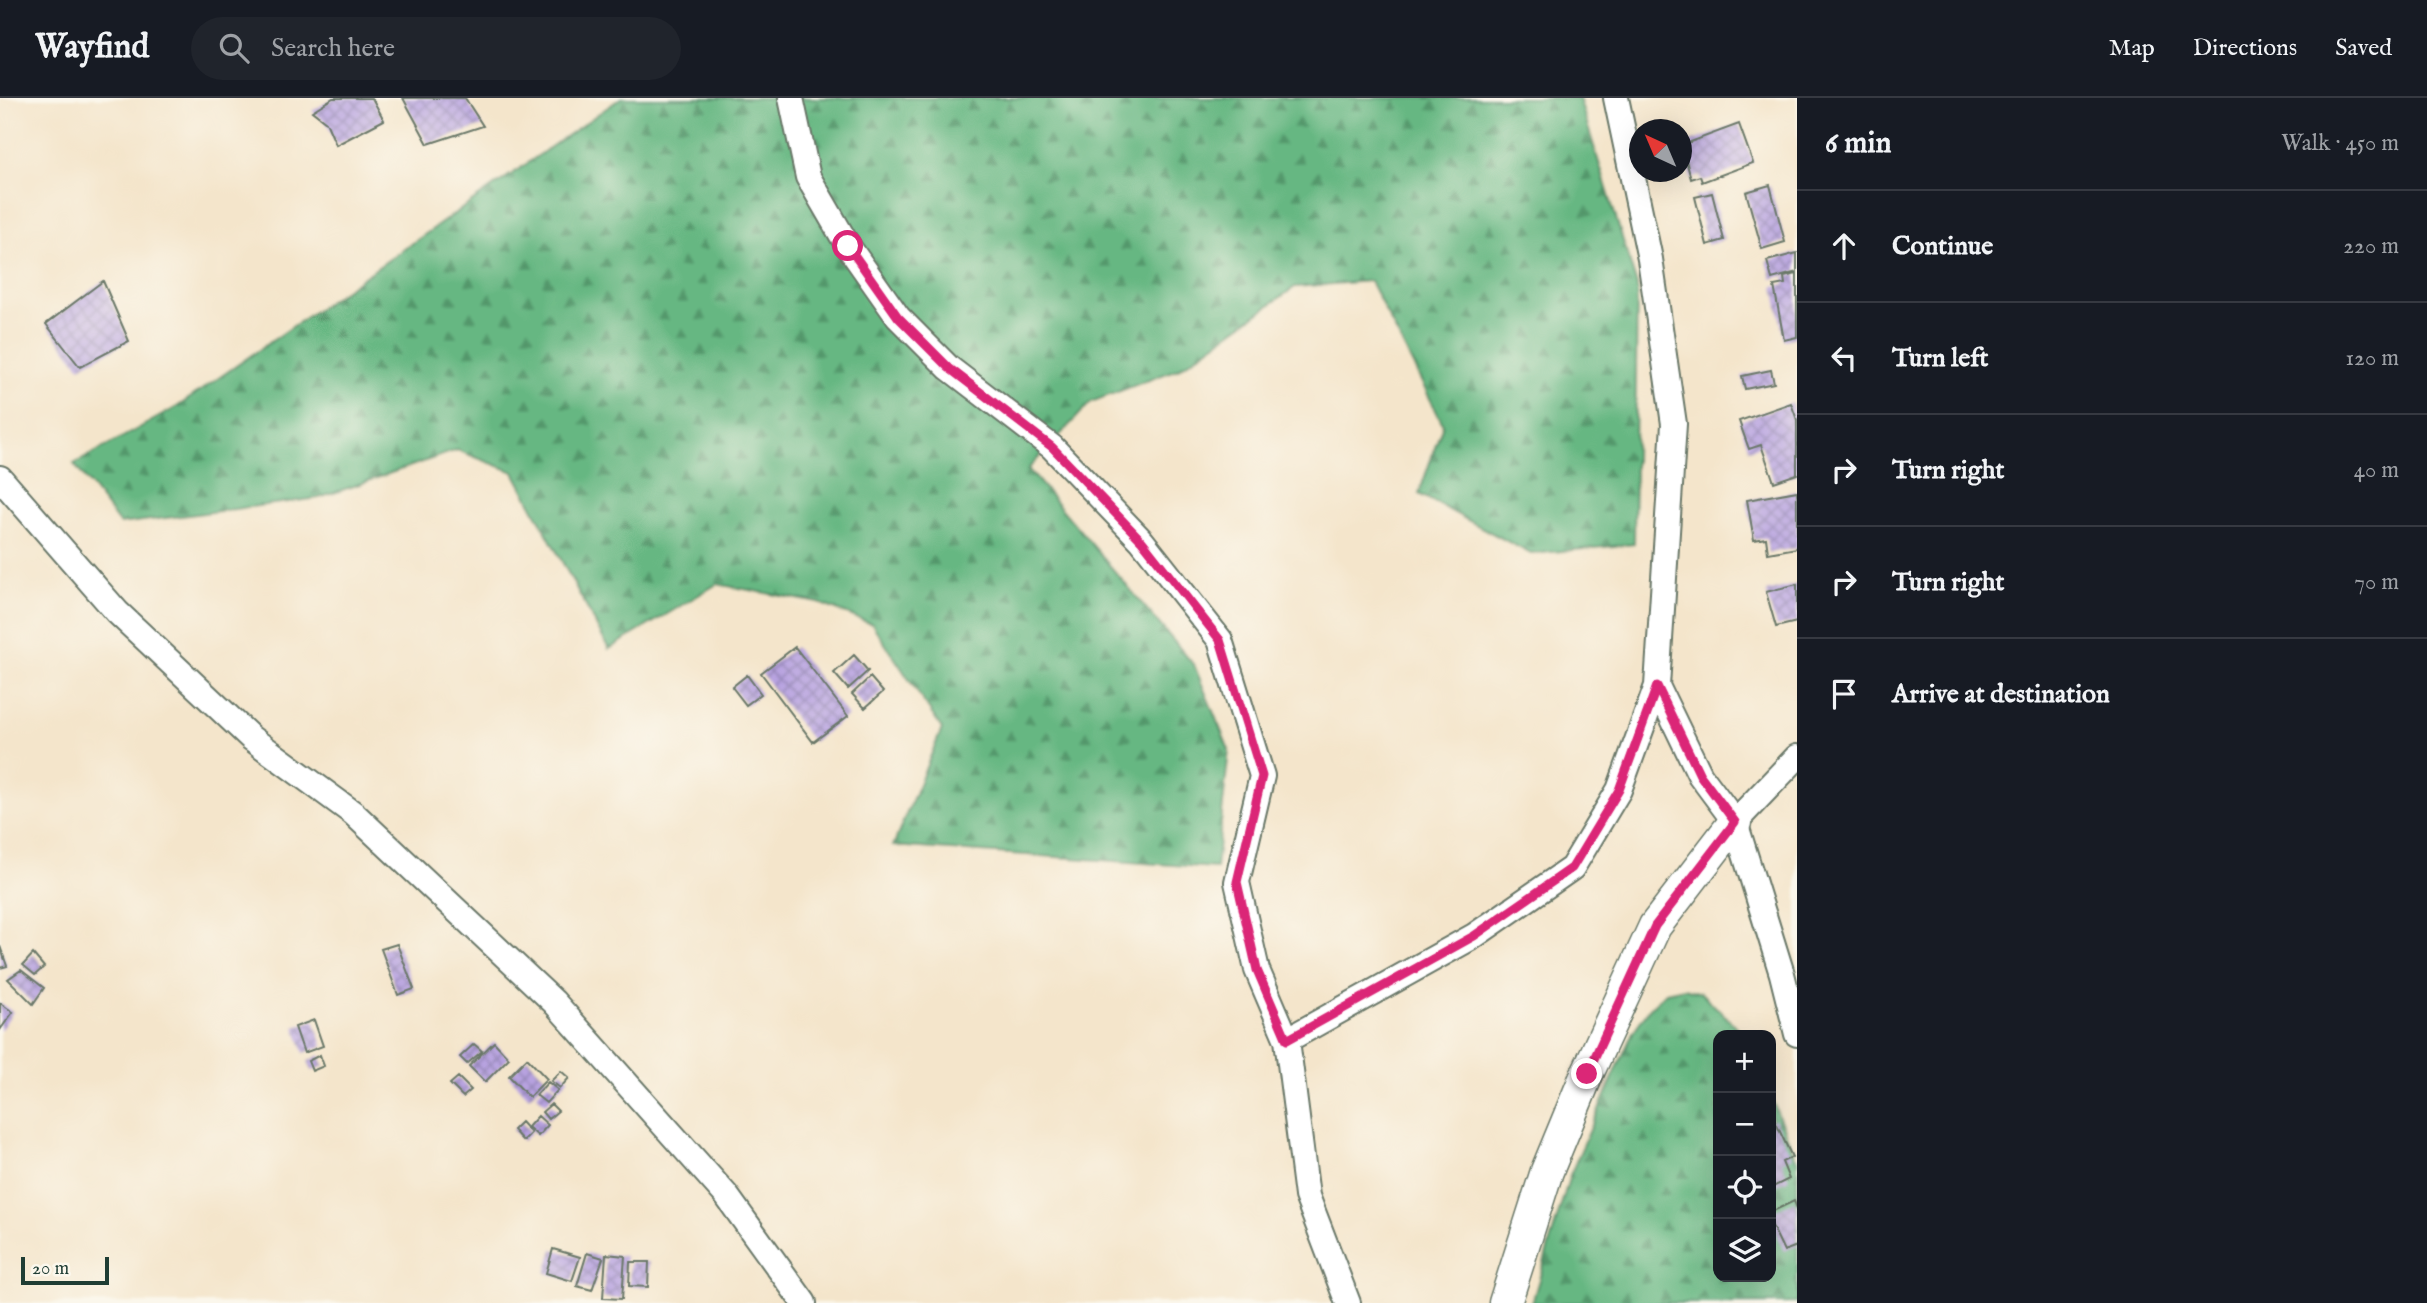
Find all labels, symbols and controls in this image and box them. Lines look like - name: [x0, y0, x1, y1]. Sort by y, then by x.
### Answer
- search box: [191, 17, 681, 80]
- text: Wayfind: [35, 27, 149, 69]
- icon: search: [215, 29, 253, 67]
- text: Search here: [271, 32, 395, 65]
- text: Map: [2109, 33, 2155, 64]
- text: Directions: [2193, 33, 2297, 64]
- text: Saved: [2335, 33, 2392, 64]
- north arrow: [1629, 119, 1692, 182]
- text: 6 min: [1825, 125, 1891, 163]
- text: Walk · 450 m: [2281, 129, 2399, 158]
- icon: ahead: [1825, 227, 1863, 265]
- route start: [832, 230, 863, 261]
- text: Continue: [1892, 230, 1993, 263]
- text: 220 m: [2343, 232, 2399, 261]
- icon: left: [1825, 339, 1863, 377]
- text: Turn left: [1892, 342, 1989, 375]
- text: 120 m: [2346, 344, 2399, 373]
- icon: right: [1825, 451, 1863, 489]
- text: Turn right: [1892, 454, 2005, 487]
- text: 40 m: [2354, 456, 2399, 485]
- icon: right: [1825, 563, 1863, 601]
- text: Turn right: [1892, 566, 2005, 599]
- text: 70 m: [2354, 568, 2399, 597]
- icon: arrive: [1825, 675, 1863, 713]
- text: Arrive at destination: [1892, 678, 2110, 711]
- map controls: [1713, 1030, 1776, 1282]
- button: +: [1713, 1030, 1776, 1093]
- route end: [1571, 1058, 1602, 1089]
- button: −: [1713, 1093, 1776, 1156]
- button: locate: [1713, 1156, 1776, 1219]
- button: layers: [1713, 1219, 1776, 1282]
- scale bar: [21, 1254, 108, 1286]
- text: 20 m: [32, 1257, 69, 1281]

